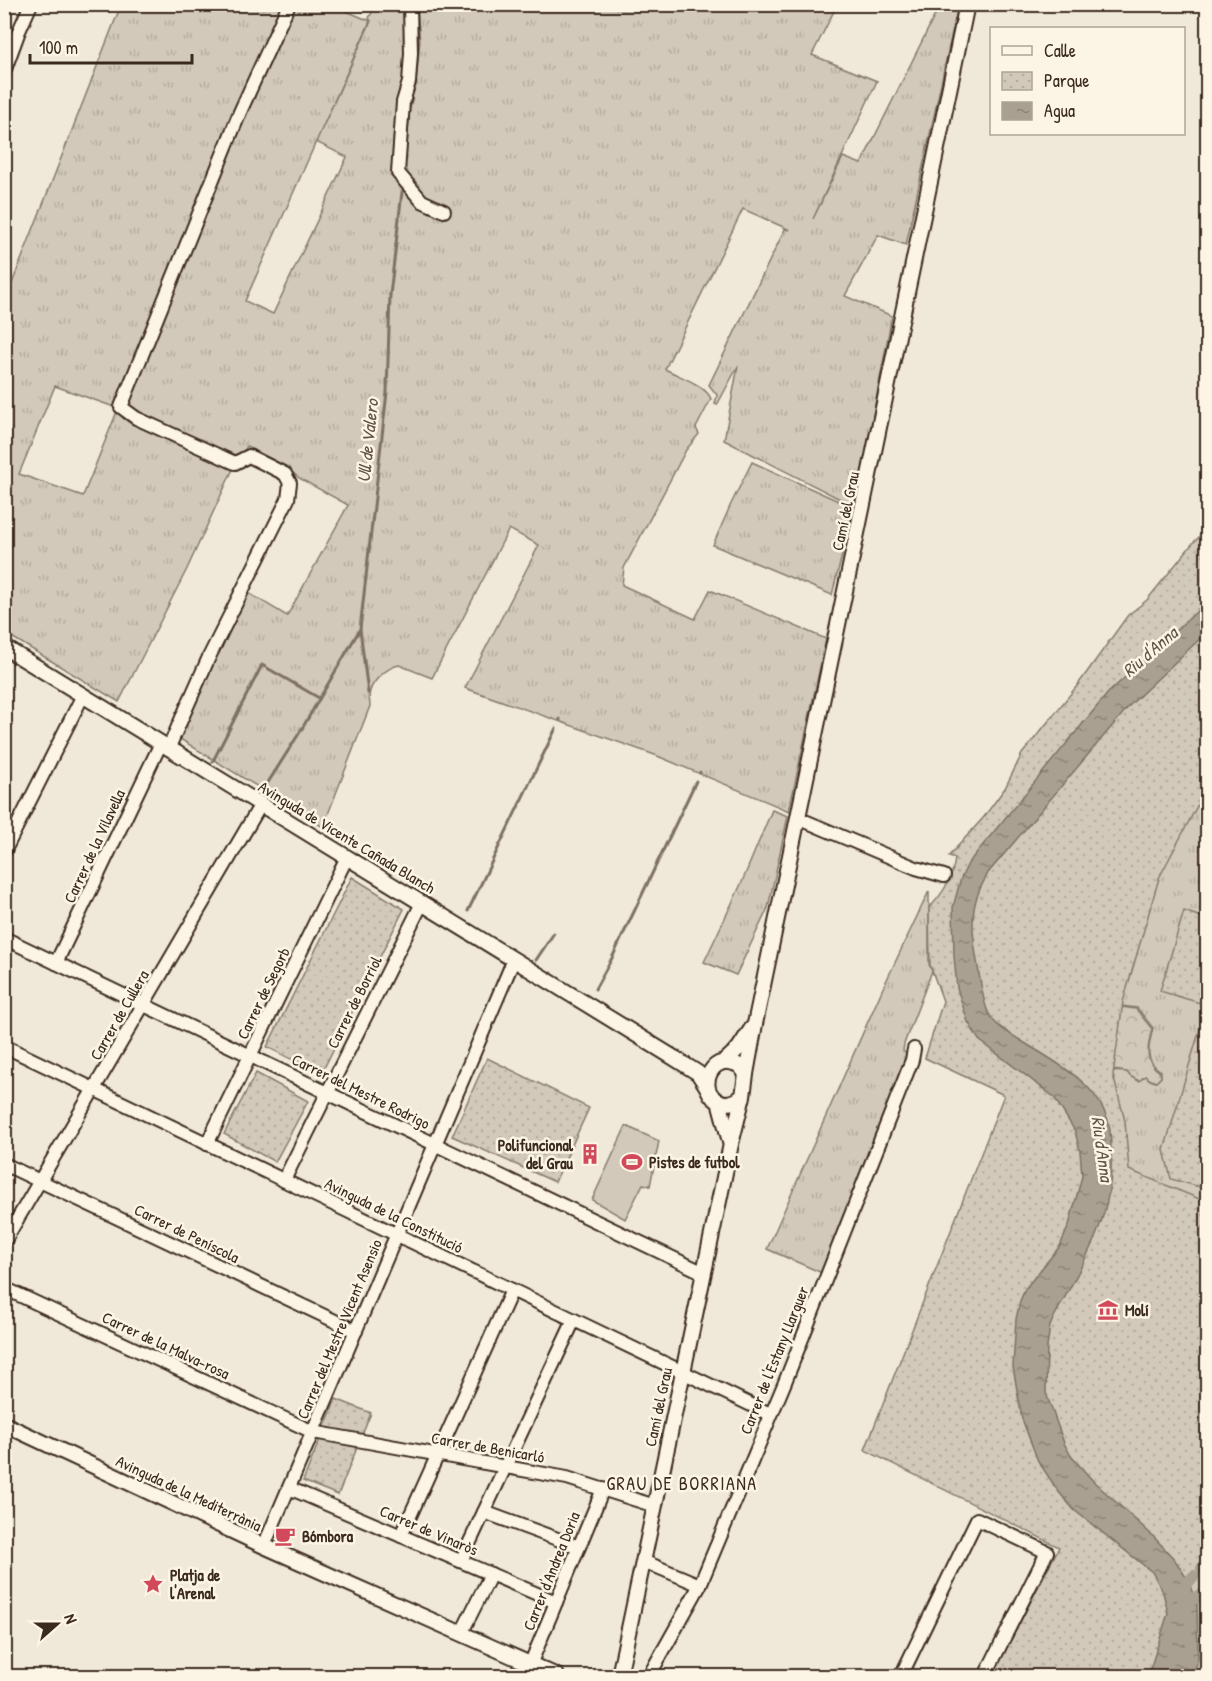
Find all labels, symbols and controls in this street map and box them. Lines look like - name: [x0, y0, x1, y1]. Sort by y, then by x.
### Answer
- scale bar: [30, 27, 192, 65]
- legend: [990, 27, 1185, 135]
- text: 100 m: [39, 35, 78, 60]
- text: Calle: [1044, 38, 1076, 63]
- text: Parque: [1044, 68, 1089, 93]
- text: Agua: [1044, 98, 1075, 123]
- water label: Ull de Valero: [351, 396, 384, 484]
- street label: Camí del Grau: [826, 469, 864, 553]
- water label: Riu d'Anna: [1117, 619, 1184, 683]
- street label: Avinguda de Vicente Cañada Blanch: [255, 775, 440, 899]
- street label: Carrer de la Vilavella: [58, 786, 130, 906]
- street label: Carrer de Segorb: [231, 943, 295, 1043]
- street label: Carrer de Borriol: [321, 951, 387, 1052]
- street label: Carrer de Cullera: [84, 966, 154, 1064]
- street label: Carrer del Mestre Rodrigo: [288, 1048, 434, 1134]
- water label: Riu d'Anna: [1086, 1115, 1120, 1185]
- place label: Polifuncional del Grau: [498, 1134, 574, 1174]
- building icon: Polifuncional del Grau: [578, 1142, 602, 1166]
- sports icon: Pistes de futbol: [620, 1150, 644, 1174]
- place label: Pistes de futbol: [649, 1151, 740, 1173]
- street label: Avinguda de la Constitució: [321, 1172, 467, 1258]
- street label: Carrer de Peníscola: [131, 1198, 243, 1268]
- street label: Carrer del Mestre Vicent Asensio: [291, 1235, 387, 1422]
- street label: Carrer de l'Estany Llarguer: [734, 1283, 814, 1437]
- museum icon: Molí: [1096, 1298, 1120, 1322]
- place label: Molí: [1125, 1299, 1149, 1321]
- street label: Carrer de la Malva-rosa: [99, 1306, 233, 1384]
- street label: Camí del Grau: [639, 1365, 677, 1449]
- street label: Carrer de Benicarló: [430, 1426, 547, 1468]
- street label: Avinguda de la Mediterrània: [113, 1450, 265, 1536]
- district label: GRAU DE BORRIANA: [606, 1471, 758, 1496]
- street label: Carrer de Vinaròs: [377, 1499, 481, 1561]
- street label: Carrer d'Andrea Doria: [517, 1508, 585, 1634]
- cafe icon: Bómbora: [273, 1524, 297, 1548]
- place label: Bómbora: [302, 1525, 354, 1547]
- place label: Platja de l'Arenal: [170, 1564, 221, 1604]
- place icon: Platja de l'Arenal: [141, 1572, 165, 1596]
- north arrow: [27, 1594, 87, 1654]
- text: N: [59, 1611, 83, 1627]

